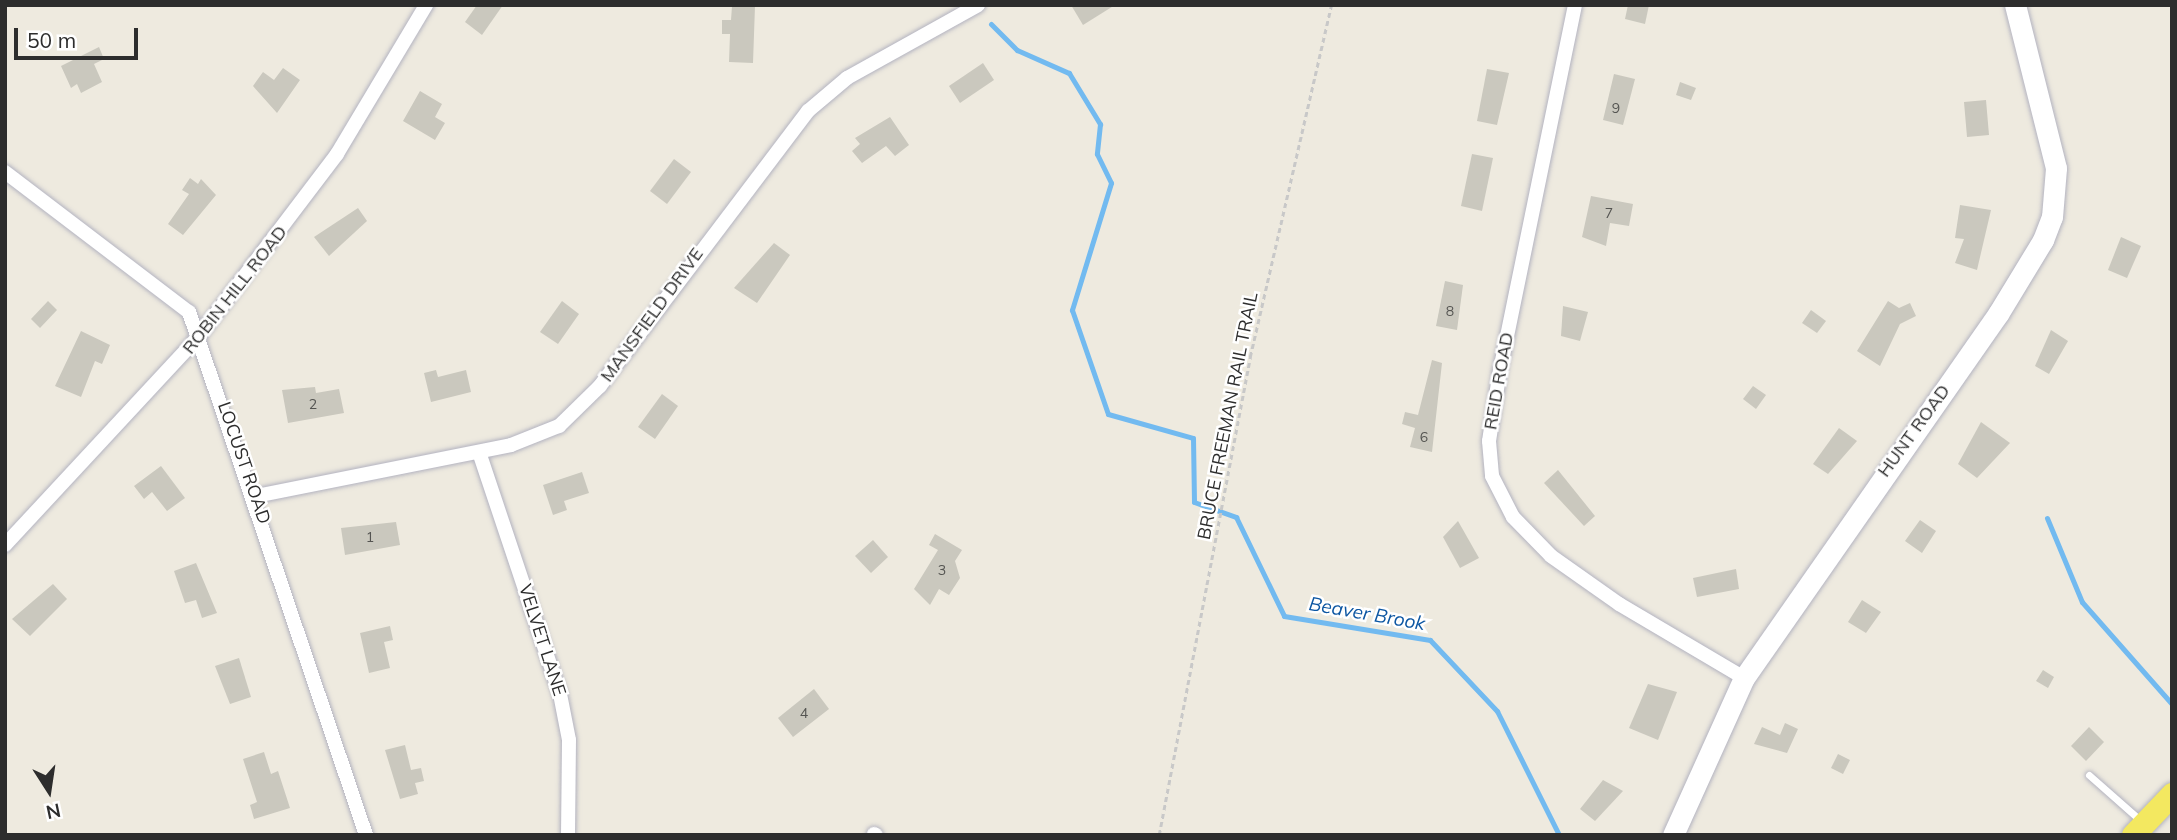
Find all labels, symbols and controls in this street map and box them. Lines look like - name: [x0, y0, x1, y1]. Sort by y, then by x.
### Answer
- scale bar: [18, 14, 142, 58]
- text: 50 m: [27, 27, 76, 53]
- house number: 9: [1612, 100, 1620, 116]
- house number: 7: [1605, 205, 1613, 221]
- street label: ROBIN HILL ROAD: [178, 222, 292, 358]
- street label: MANSFIELD DRIVE: [596, 244, 708, 386]
- street label: BRUCE FREEMAN RAIL TRAIL: [1193, 291, 1263, 541]
- house number: 8: [1446, 303, 1454, 319]
- street label: REID ROAD: [1480, 331, 1518, 431]
- street label: HUNT ROAD: [1873, 381, 1955, 481]
- house number: 2: [309, 396, 317, 412]
- street label: LOCUST ROAD: [213, 399, 275, 527]
- house number: 6: [1420, 429, 1428, 445]
- house number: 1: [366, 529, 374, 545]
- house number: 3: [938, 562, 946, 578]
- street label: VELVET LANE: [514, 581, 570, 699]
- water label: Beaver Brook: [1307, 593, 1427, 635]
- house number: 4: [800, 705, 808, 721]
- north arrow: [14, 756, 84, 826]
- text: N: [44, 798, 63, 825]

